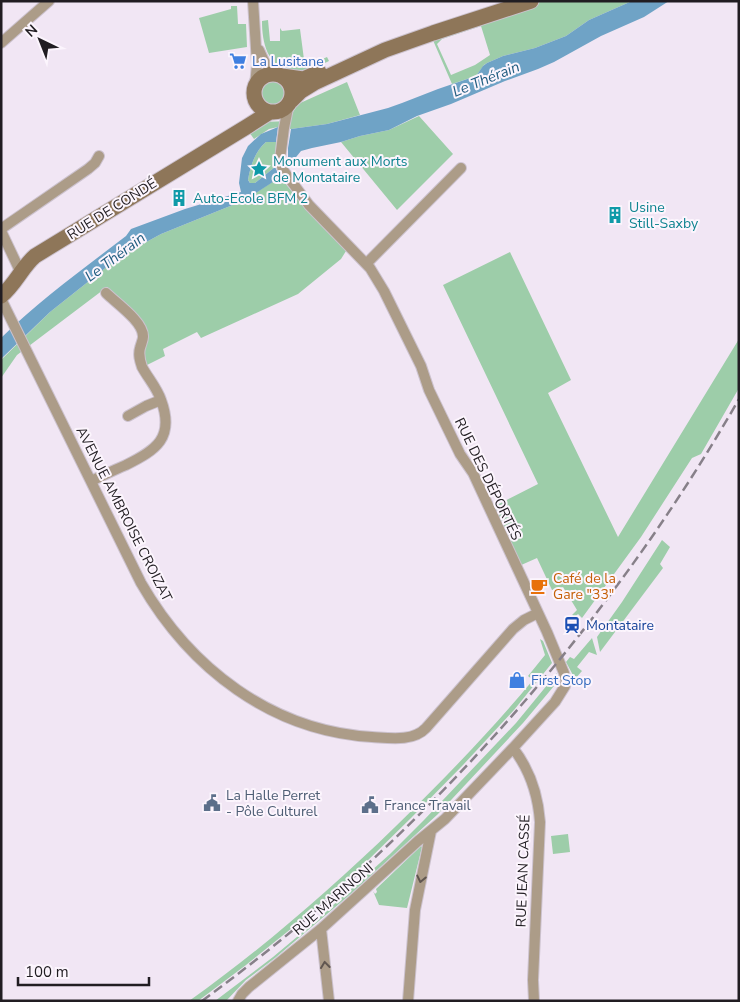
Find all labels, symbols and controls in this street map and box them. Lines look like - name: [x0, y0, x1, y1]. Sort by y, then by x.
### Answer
- north arrow: [15, 15, 65, 65]
- text: N: [21, 20, 42, 41]
- supermarket icon: La Lusitane: [228, 51, 248, 71]
- place label: La Lusitane: [252, 52, 324, 71]
- water label: Le Thérain: [449, 56, 523, 102]
- place label: Monument aux Morts de Montataire: [273, 152, 408, 187]
- place icon: Monument aux Morts de Montataire: [249, 159, 269, 179]
- street label: RUE DE CONDÉ: [64, 174, 160, 244]
- building icon: Auto-Ecole BFM 2: [169, 188, 189, 208]
- place label: Auto-Ecole BFM 2: [193, 189, 308, 208]
- place label: Usine Still-Saxby: [629, 198, 699, 233]
- building icon: Usine Still-Saxby: [605, 205, 625, 225]
- water label: Le Thérain: [81, 228, 149, 286]
- street label: RUE DES DÉPORTÉS: [450, 415, 526, 544]
- street label: AVENUE AMBROISE CROIZAT: [72, 423, 177, 605]
- place label: Café de la Gare "33": [553, 569, 616, 604]
- cafe icon: Café de la Gare "33": [529, 576, 549, 596]
- station icon: Montataire: [562, 615, 582, 635]
- place label: Montataire: [586, 616, 654, 635]
- shop icon: First Stop: [507, 670, 527, 690]
- place label: First Stop: [531, 671, 591, 690]
- place label: La Halle Perret - Pôle Culturel: [226, 786, 320, 821]
- public building icon: La Halle Perret - Pôle Culturel: [202, 793, 222, 813]
- public building icon: France Travail: [360, 795, 380, 815]
- place label: France Travail: [384, 796, 472, 815]
- street label: RUE JEAN CASSÉ: [512, 814, 534, 928]
- street label: RUE MARINONI: [288, 859, 378, 939]
- one-way arrow: [416, 875, 427, 883]
- scale bar: [18, 954, 149, 986]
- one-way arrow: [320, 961, 331, 969]
- text: 100 m: [25, 962, 69, 982]

